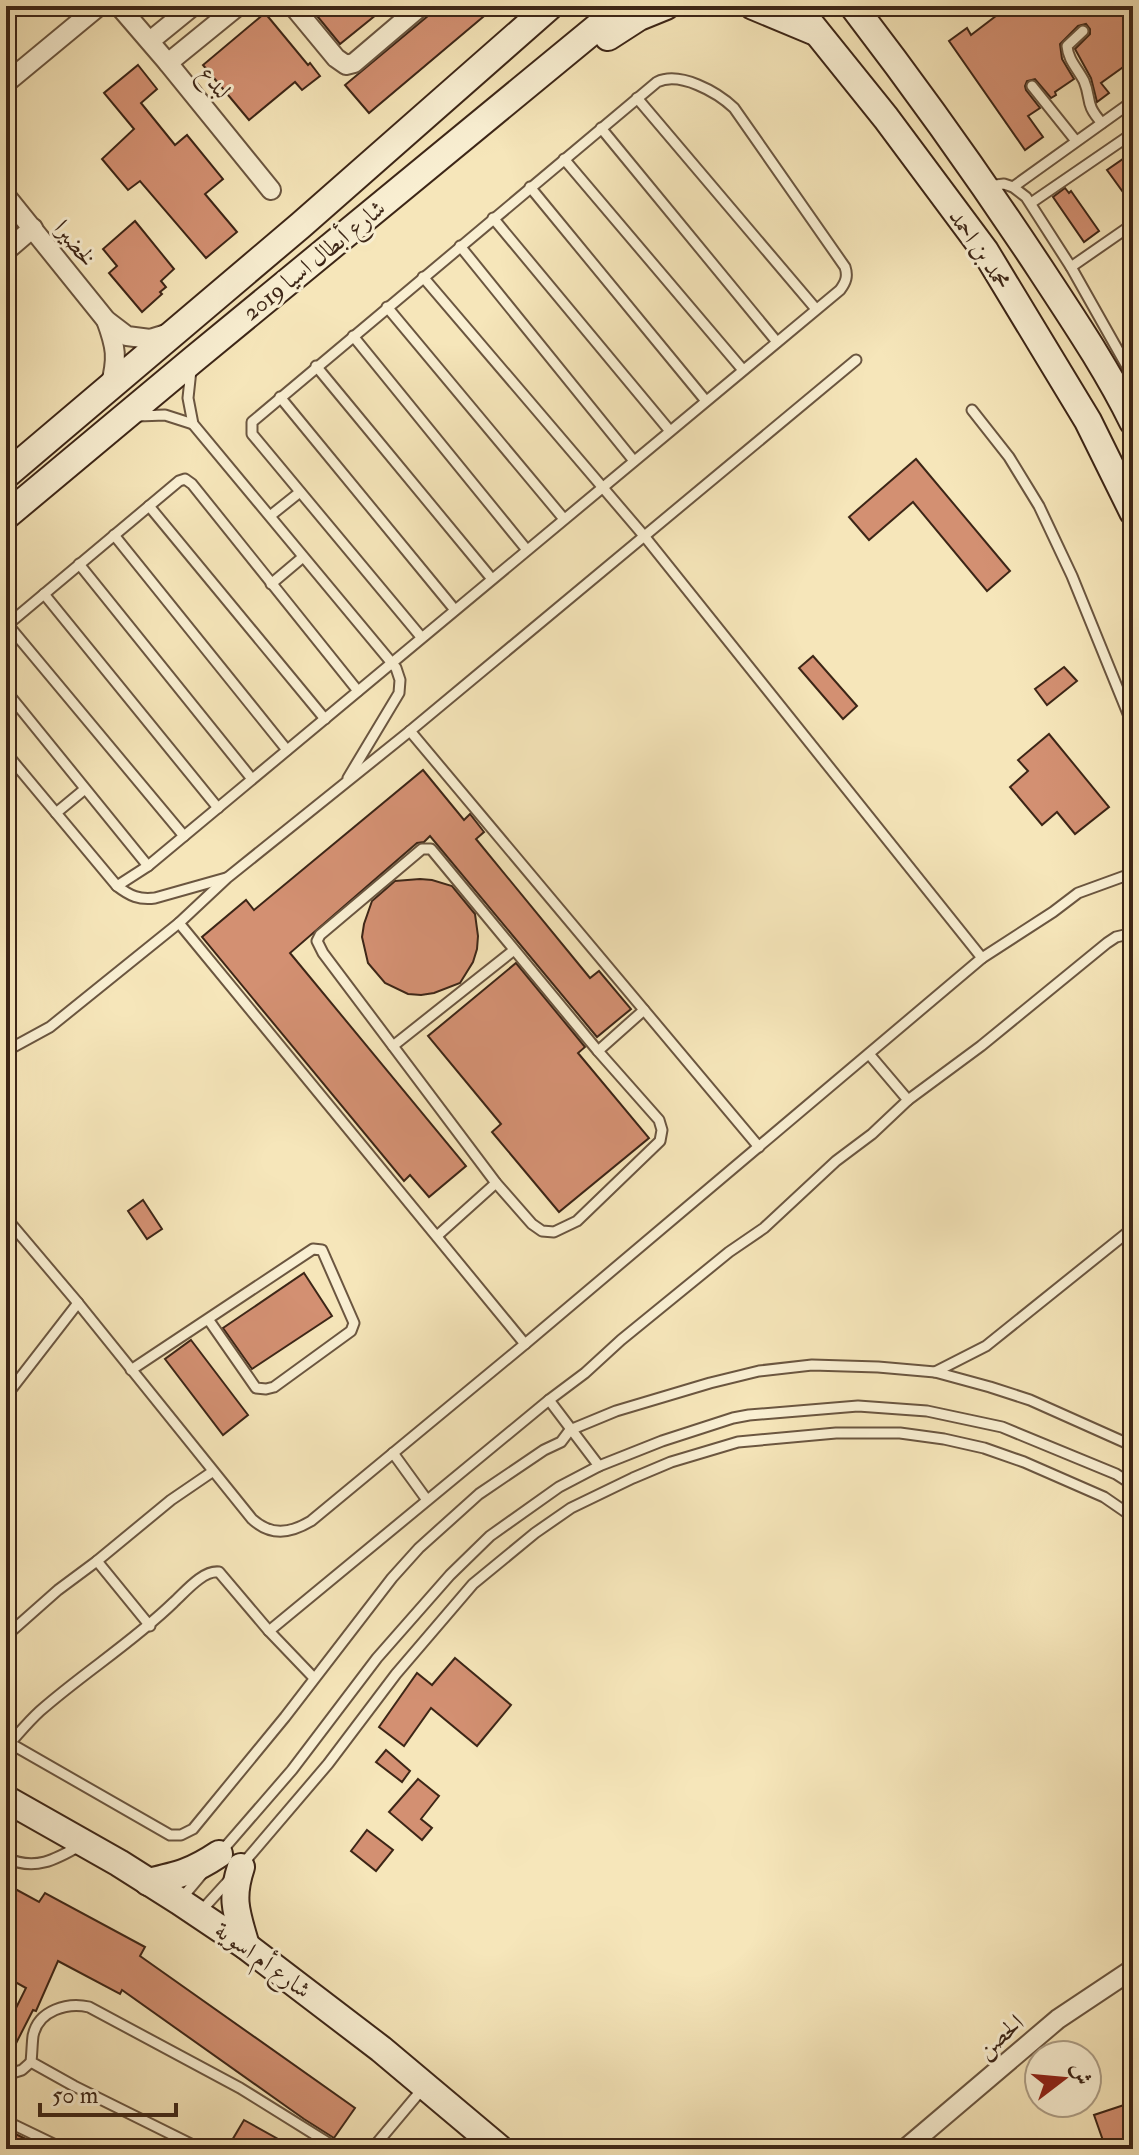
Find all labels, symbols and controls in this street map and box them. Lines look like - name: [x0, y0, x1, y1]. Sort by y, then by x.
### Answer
- street label: لبدع: [189, 59, 237, 108]
- street label: شارع أبطال اسيا 2019: [235, 192, 395, 331]
- street label: محمد بن احمد: [941, 203, 1018, 296]
- street label: لخضيرا: [47, 214, 103, 273]
- street label: شارع أم اسوية: [205, 1913, 318, 2010]
- street label: الحصن: [970, 2008, 1030, 2065]
- north arrow: [1023, 2039, 1103, 2119]
- text: ش: [1065, 2059, 1098, 2088]
- scale bar: [40, 2067, 176, 2117]
- text: 50 m: [52, 2080, 99, 2111]

